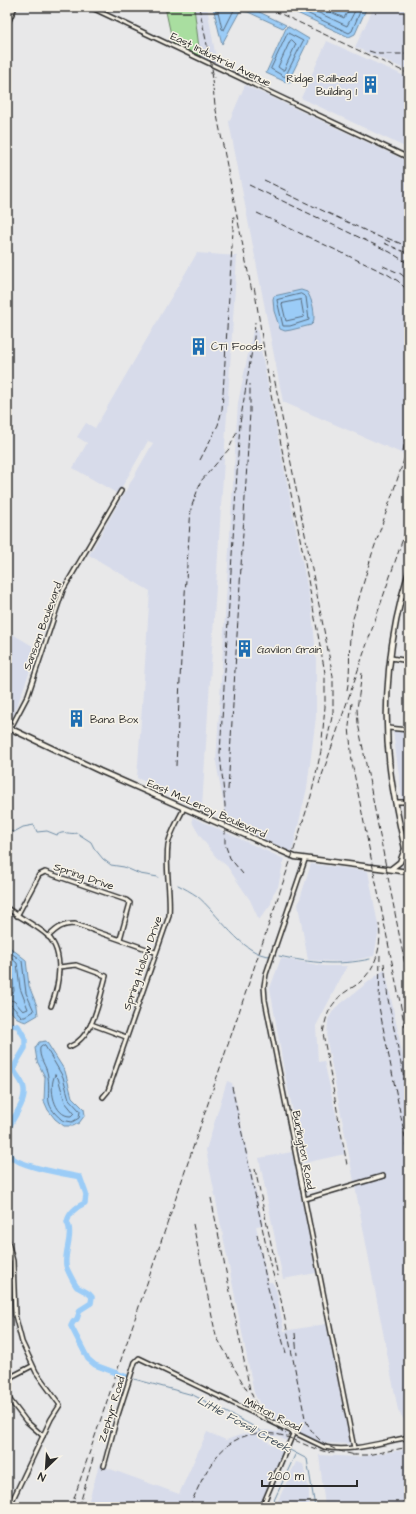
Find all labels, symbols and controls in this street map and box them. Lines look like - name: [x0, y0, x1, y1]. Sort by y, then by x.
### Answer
- street label: East Industrial Avenue: [168, 29, 274, 90]
- place label: Ridge Railhead Building 1: [286, 71, 358, 100]
- building icon: Ridge Railhead Building 1: [360, 74, 380, 94]
- building icon: CTI Foods: [188, 336, 208, 356]
- place label: CTI Foods: [211, 339, 263, 354]
- street label: Sansom Boulevard: [19, 580, 66, 672]
- building icon: Gavilon Grain: [234, 639, 254, 659]
- place label: Gavilon Grain: [257, 642, 322, 657]
- building icon: Bana Box: [67, 709, 87, 729]
- place label: Bana Box: [90, 712, 139, 727]
- street label: East McLeroy Boulevard: [144, 775, 269, 843]
- street label: Spring Drive: [51, 859, 116, 895]
- street label: Spring Hollow Drive: [119, 914, 167, 1013]
- street label: Burlington Road: [288, 1109, 319, 1191]
- street label: Zephyr Road: [94, 1374, 130, 1444]
- water label: Little Fossil Creek: [194, 1392, 294, 1457]
- street label: Minton Road: [242, 1394, 304, 1435]
- north arrow: [26, 1448, 66, 1488]
- scale bar: [262, 1462, 357, 1488]
- text: N: [36, 1468, 48, 1485]
- text: 200 m: [268, 1468, 305, 1485]

